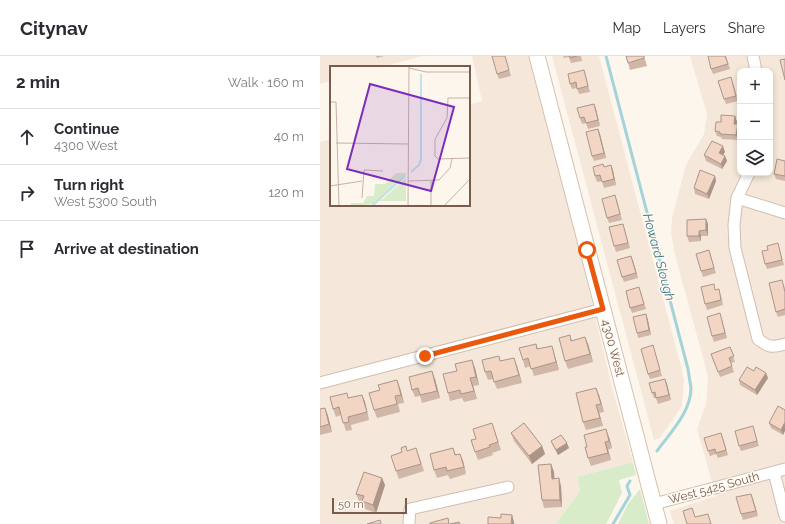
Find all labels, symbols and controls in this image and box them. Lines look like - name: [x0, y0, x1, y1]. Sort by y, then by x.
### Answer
- text: Citynav: [20, 17, 88, 39]
- text: Map: [613, 20, 641, 36]
- text: Layers: [663, 20, 706, 36]
- text: Share: [728, 20, 765, 36]
- inset map: [330, 66, 470, 206]
- map controls: [737, 68, 773, 176]
- button: +: [737, 68, 773, 104]
- text: 2 min: [16, 72, 60, 92]
- text: Walk · 160 m: [228, 75, 304, 90]
- button: −: [737, 104, 773, 140]
- text: Continue: [54, 120, 119, 138]
- icon: ahead: [16, 126, 38, 148]
- text: 40 m: [274, 129, 304, 144]
- text: 4300 West: [54, 138, 118, 153]
- button: layers: [737, 140, 773, 176]
- text: Turn right: [54, 176, 124, 194]
- icon: right: [16, 182, 38, 204]
- text: 120 m: [268, 185, 304, 200]
- text: West 5300 South: [54, 194, 157, 209]
- water label: Howard Slough: [640, 212, 678, 302]
- icon: arrive: [16, 238, 38, 260]
- text: Arrive at destination: [54, 240, 199, 258]
- route start: [578, 241, 596, 259]
- street label: 4300 West: [599, 318, 627, 378]
- route end: [416, 347, 434, 365]
- street label: West 5425 South: [667, 469, 761, 507]
- scale bar: [332, 496, 407, 515]
- text: 50 m: [338, 498, 364, 511]

